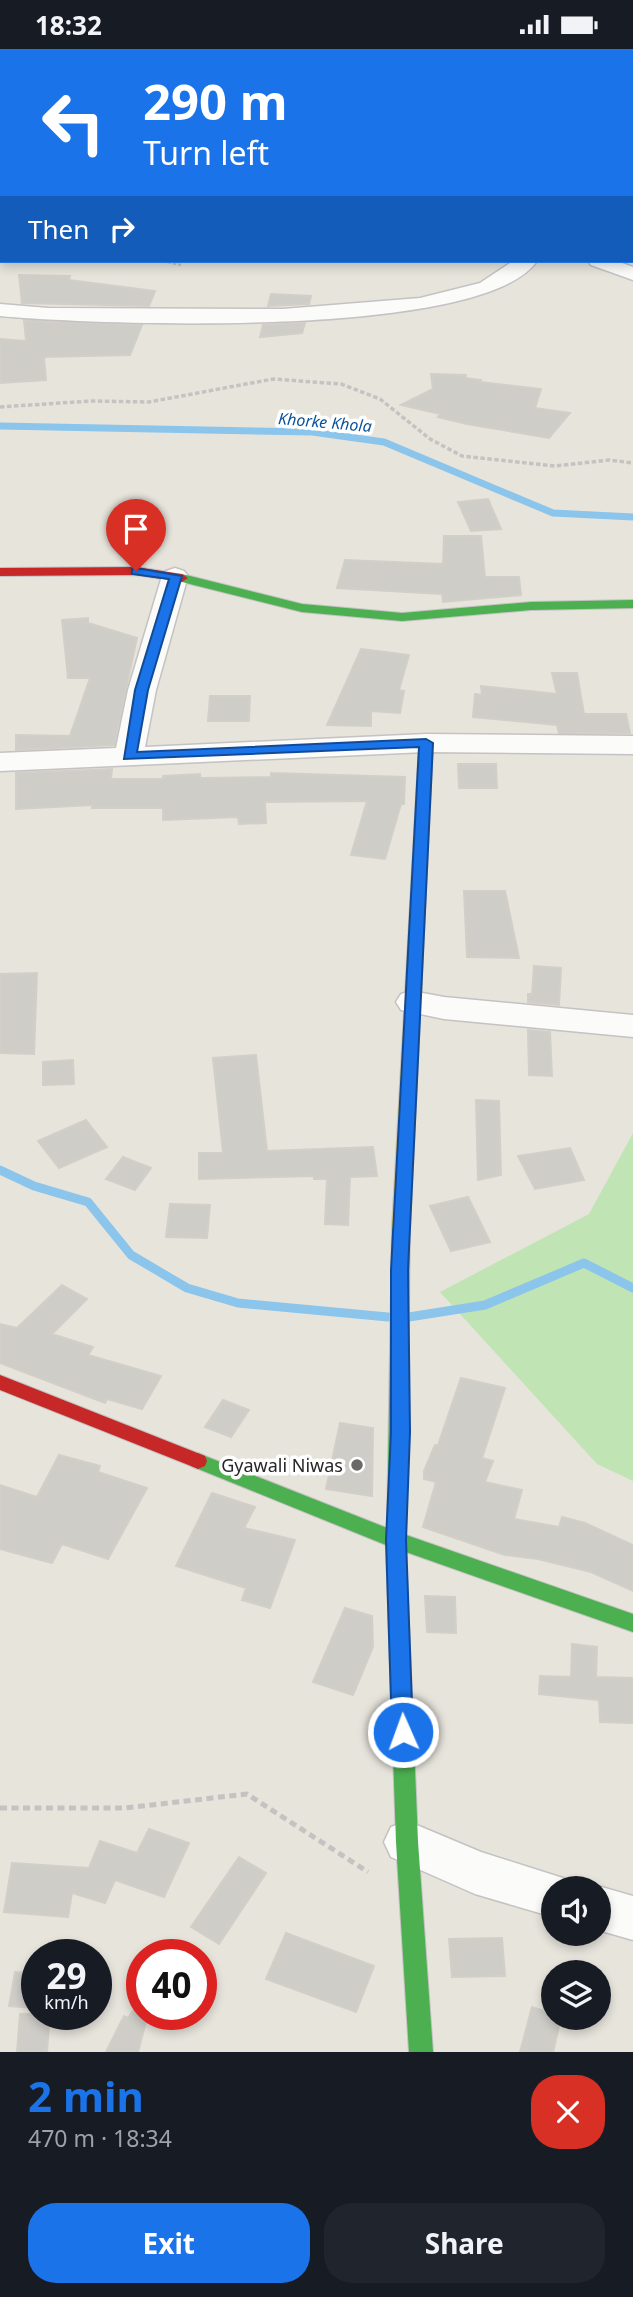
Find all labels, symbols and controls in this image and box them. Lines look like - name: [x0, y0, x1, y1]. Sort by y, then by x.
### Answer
- text: 18:32: [35, 7, 102, 43]
- text: 290 m: [143, 68, 288, 134]
- icon: left: [28, 77, 119, 168]
- text: Turn left: [143, 131, 269, 174]
- icon: right: [103, 210, 141, 248]
- text: Then: [28, 211, 89, 247]
- water label: Khorke Khola: [277, 407, 373, 437]
- pin: [106, 499, 166, 571]
- icon: arrive: [117, 510, 155, 548]
- place label: Gyawali Niwas: [221, 1453, 343, 1477]
- marker: Gyawali Niwas: [349, 1457, 365, 1473]
- position arrow: [366, 1695, 440, 1769]
- map controls: [541, 1876, 611, 2030]
- button: sound: [541, 1876, 611, 1946]
- speed limit sign: 40: [126, 1939, 217, 2030]
- text: 29: [46, 1952, 87, 1999]
- button: layers: [541, 1960, 611, 2030]
- text: km/h: [44, 1990, 89, 2014]
- text: 2 min: [28, 2067, 144, 2124]
- button: close: [531, 2075, 605, 2149]
- text: 470 m · 18:34: [28, 2122, 172, 2154]
- button: Exit: [28, 2203, 310, 2283]
- button: Share: [324, 2203, 605, 2283]

